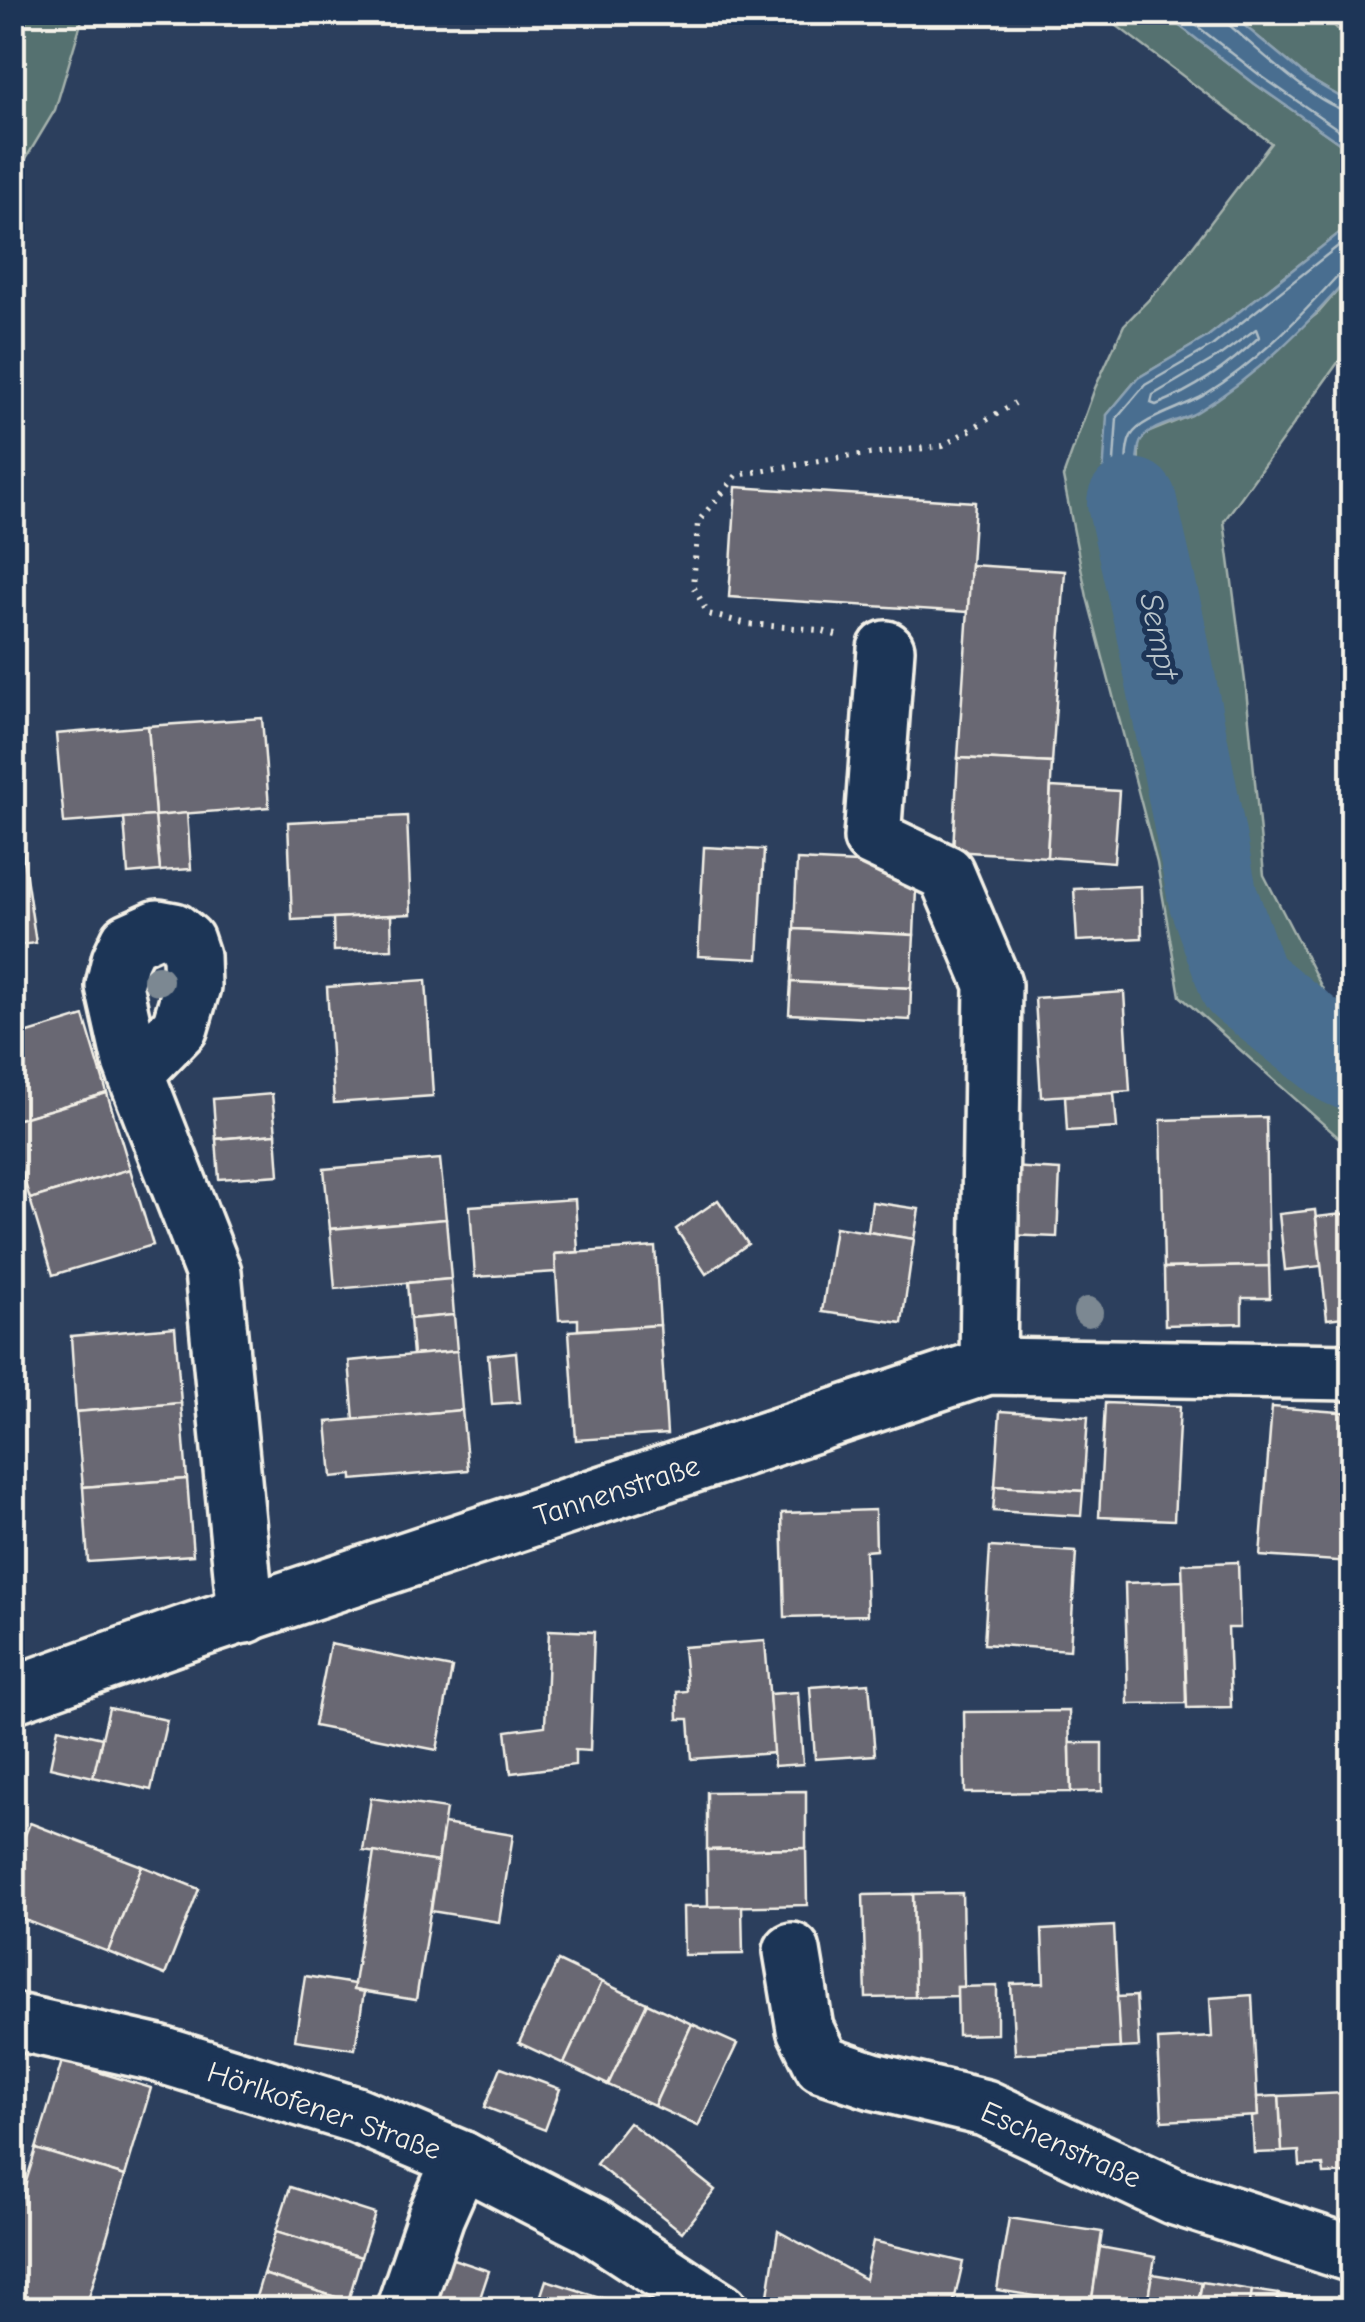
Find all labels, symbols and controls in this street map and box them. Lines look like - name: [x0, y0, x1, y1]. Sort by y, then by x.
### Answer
- water label: Sempt: [1132, 589, 1187, 684]
- street label: Tannenstraße: [530, 1448, 704, 1534]
- street label: Hörlkofener Straße: [203, 2055, 445, 2167]
- street label: Eschenstraße: [976, 2094, 1146, 2196]

